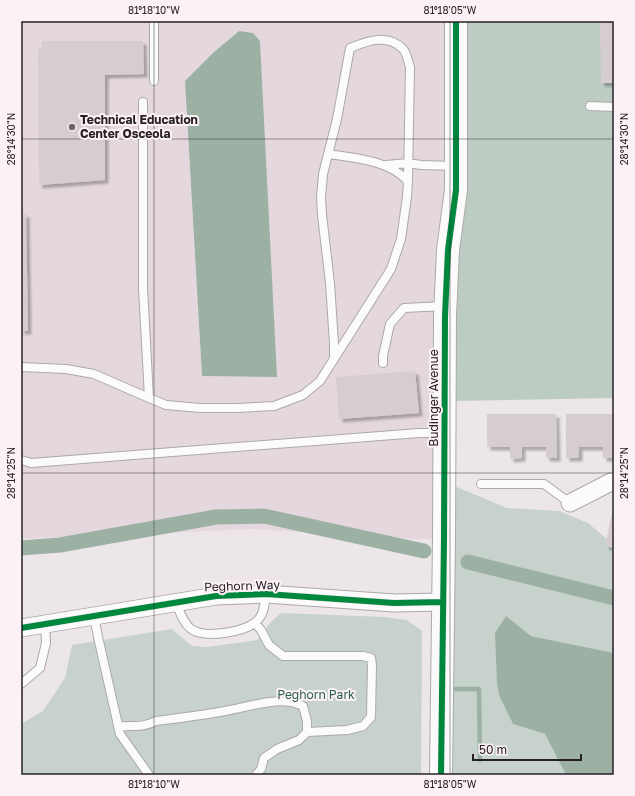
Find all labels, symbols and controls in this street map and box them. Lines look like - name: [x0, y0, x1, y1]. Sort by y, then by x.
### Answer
- text: 81°18'10"W: [128, 4, 180, 16]
- text: 81°18'05"W: [424, 4, 477, 16]
- place label: Technical Education Center Osceola: [80, 112, 198, 141]
- text: 28°14'30"N: [5, 113, 17, 165]
- text: 28°14'30"N: [618, 113, 630, 165]
- marker: Technical Education Center Osceola: [67, 122, 77, 132]
- street label: Budinger Avenue: [426, 349, 441, 447]
- text: 28°14'25"N: [5, 447, 17, 499]
- text: 28°14'25"N: [618, 447, 630, 499]
- street label: Peghorn Way: [204, 577, 281, 594]
- park label: Peghorn Park: [277, 687, 355, 702]
- scale bar: [473, 736, 581, 762]
- text: 50 m: [479, 742, 507, 757]
- text: 81°18'10"W: [128, 778, 180, 790]
- text: 81°18'05"W: [424, 778, 477, 790]

